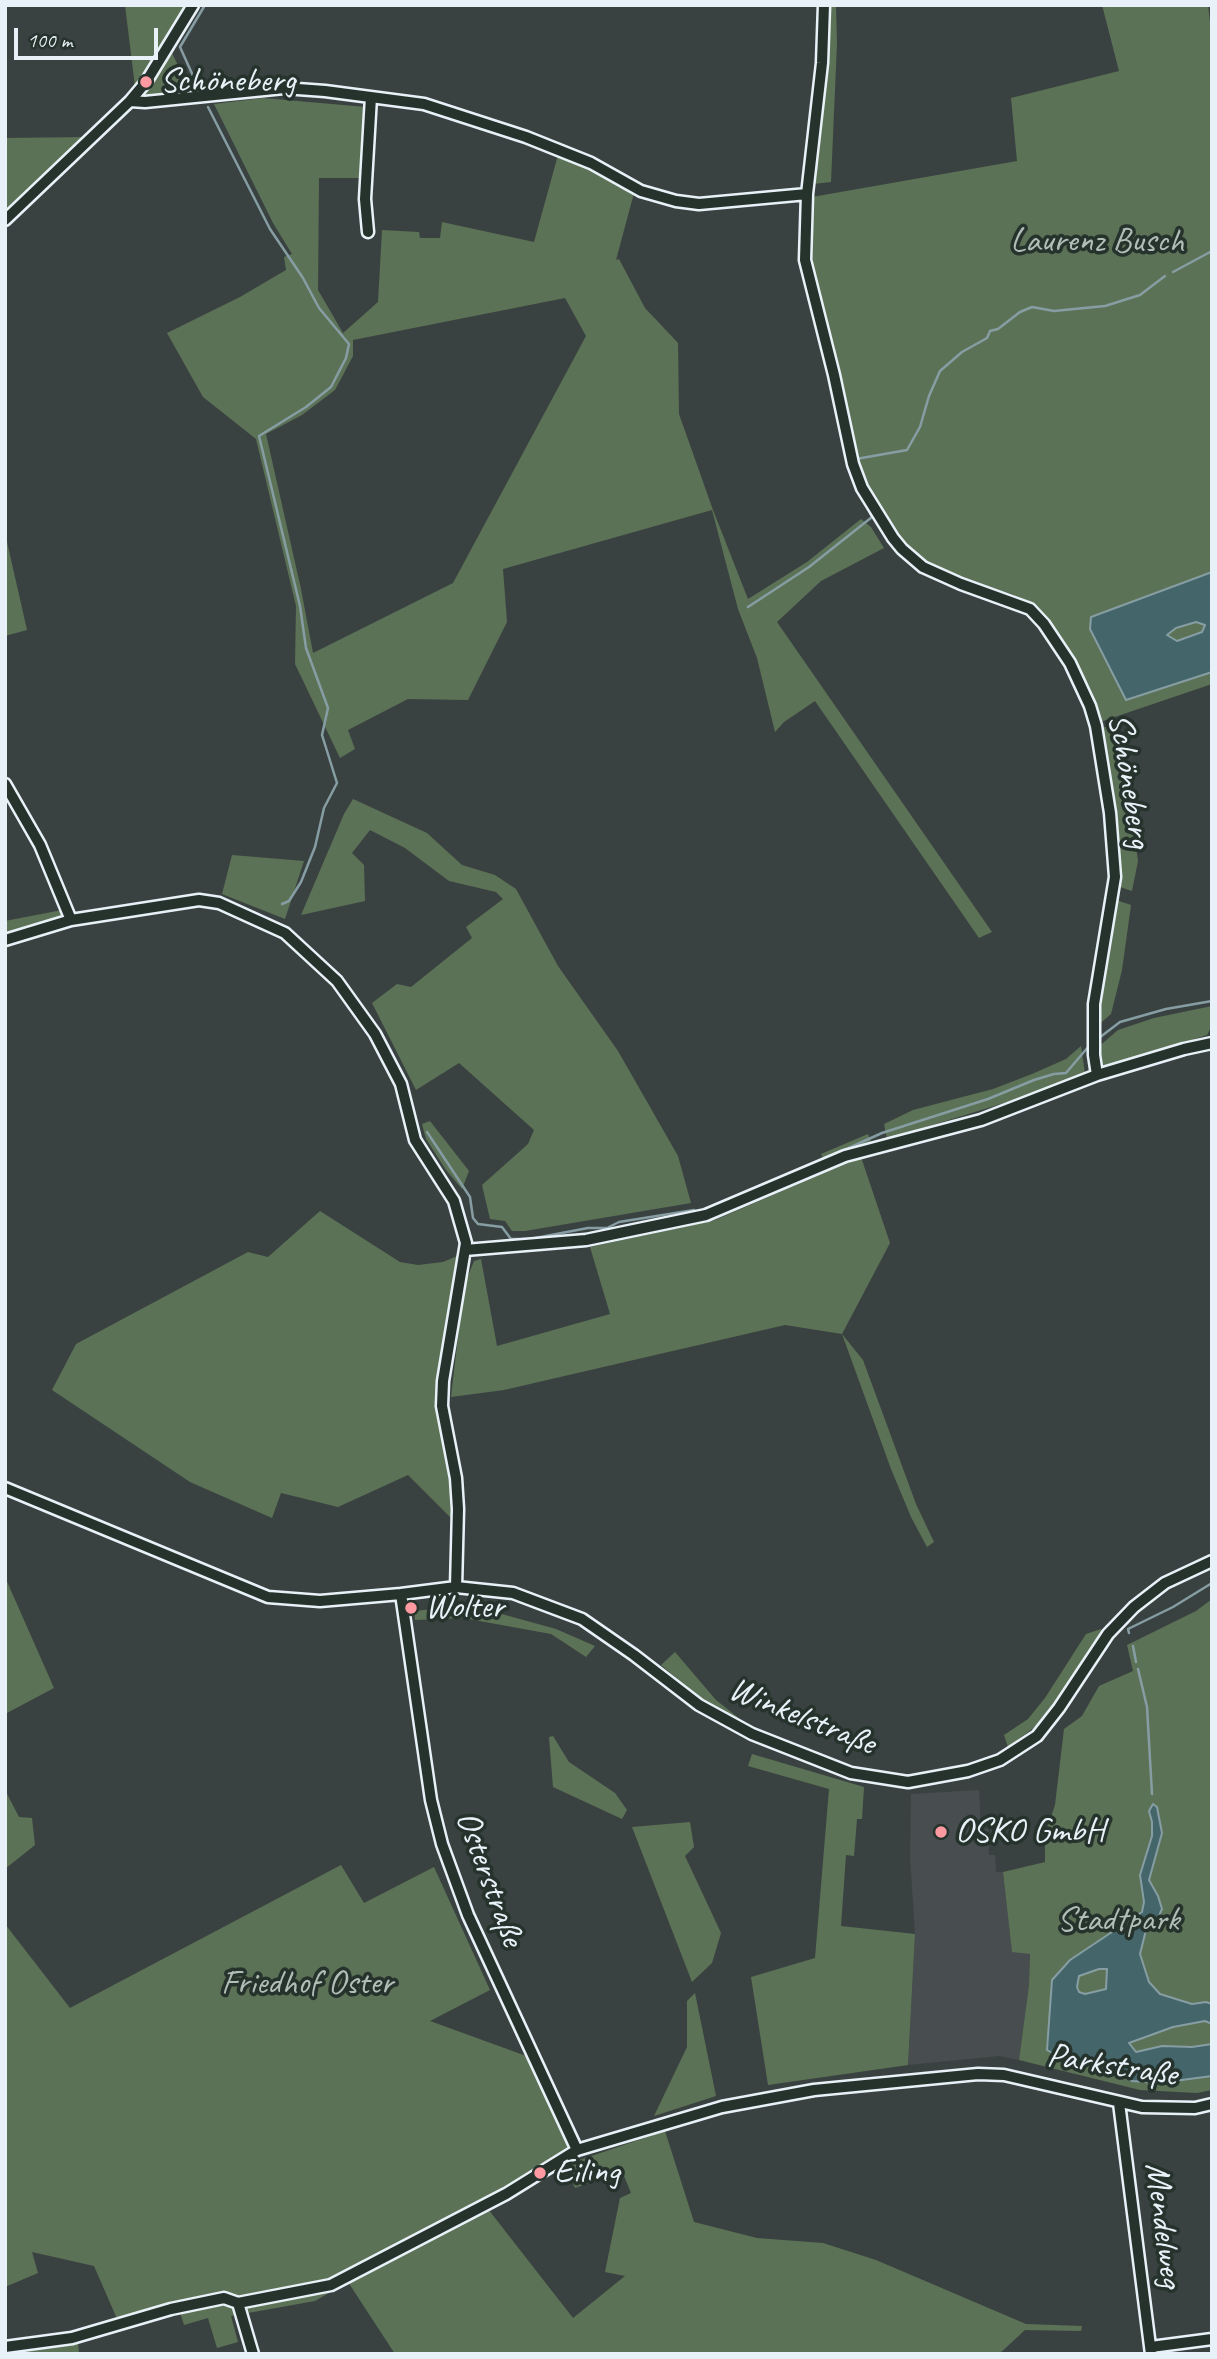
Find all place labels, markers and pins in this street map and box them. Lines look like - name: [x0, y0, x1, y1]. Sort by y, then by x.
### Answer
- place label: Schöneberg: [160, 61, 296, 103]
- marker: Schöneberg: [138, 74, 154, 90]
- place label: Wolter: [425, 1587, 504, 1629]
- marker: Wolter: [403, 1600, 419, 1616]
- place label: OSKO GmbH: [955, 1811, 1104, 1853]
- marker: OSKO GmbH: [933, 1824, 949, 1840]
- place label: Eiling: [554, 2152, 620, 2194]
- marker: Eiling: [532, 2165, 548, 2181]

